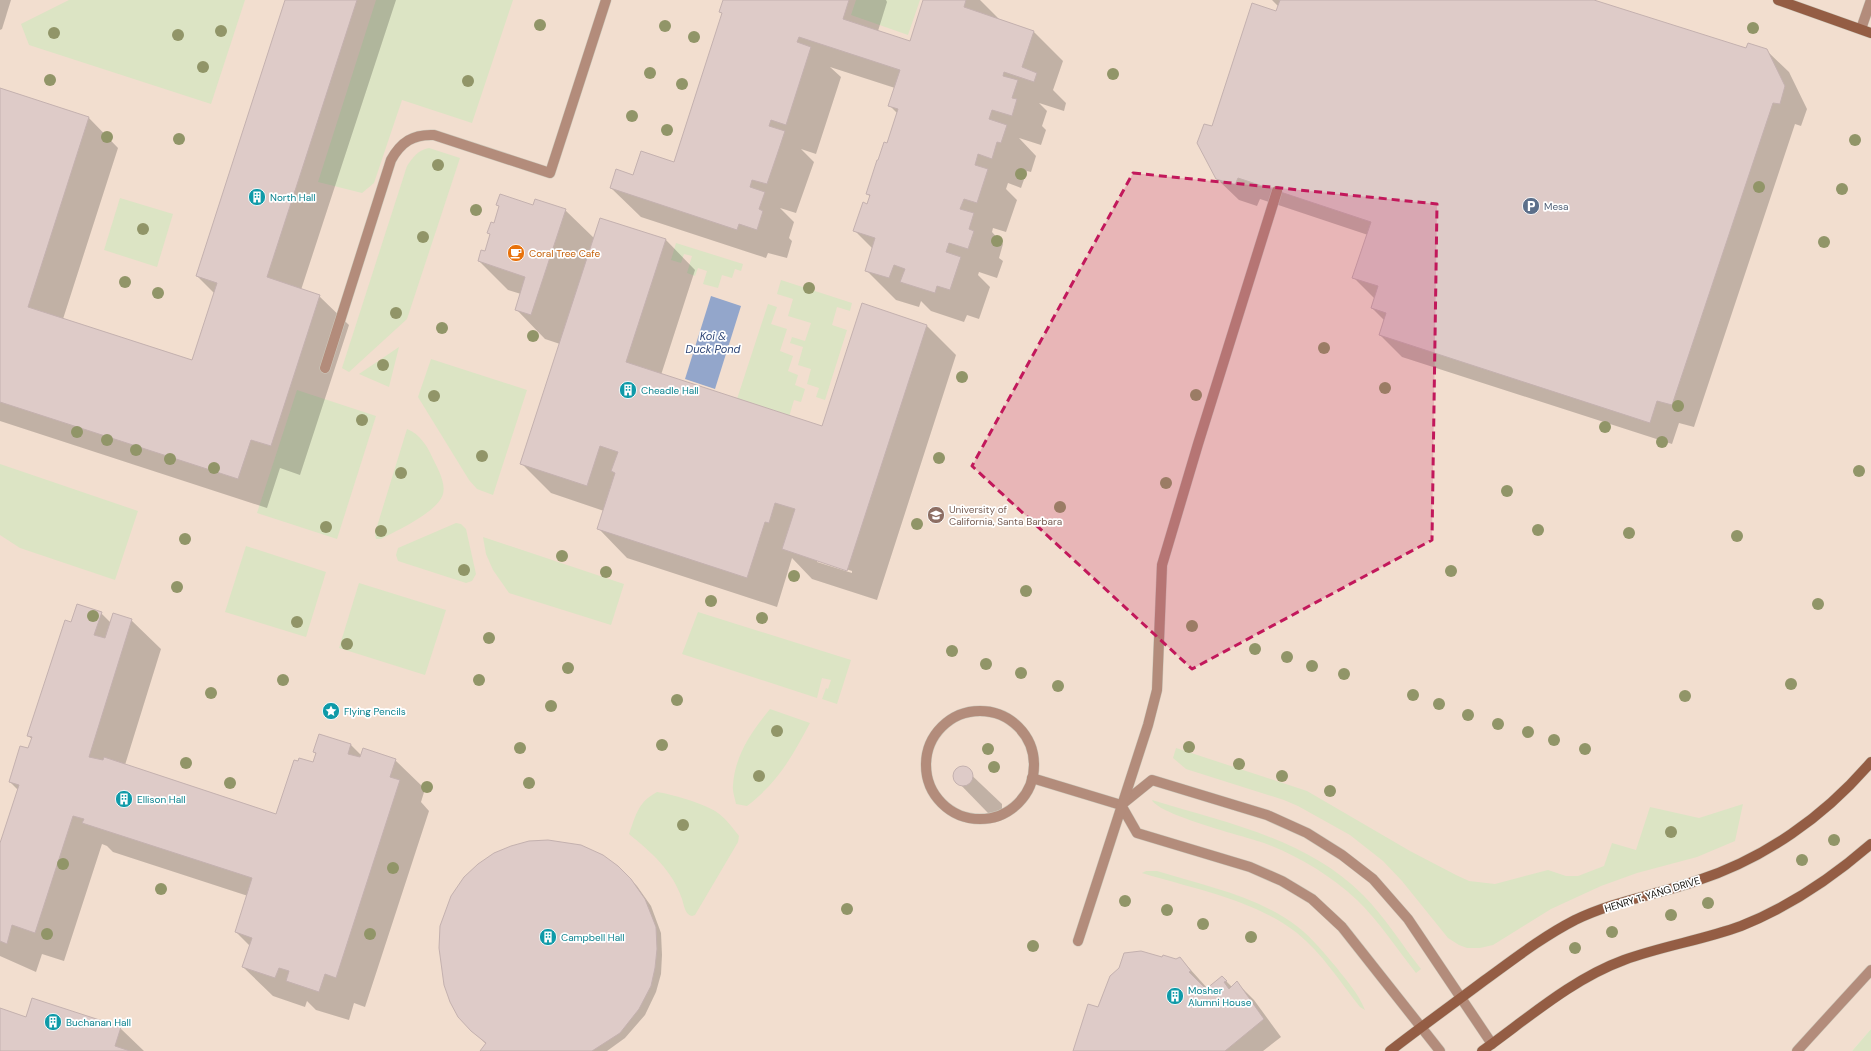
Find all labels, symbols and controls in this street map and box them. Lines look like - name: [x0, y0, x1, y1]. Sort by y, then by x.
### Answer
- building icon: North Hall: [247, 187, 267, 207]
- place label: North Hall: [270, 191, 316, 204]
- parking icon: Mesa: [1521, 196, 1541, 216]
- place label: Mesa: [1544, 200, 1569, 213]
- cafe icon: Coral Tree Cafe: [506, 243, 526, 263]
- place label: Coral Tree Cafe: [529, 247, 601, 260]
- water label: Koi & Duck Pond: [686, 329, 741, 356]
- building icon: Cheadle Hall: [618, 380, 638, 400]
- place label: Cheadle Hall: [641, 384, 699, 397]
- place label: University of California, Santa Barbara: [949, 503, 1062, 528]
- school or university icon: University of California, Santa Barbara: [926, 505, 946, 525]
- place icon: Flying Pencils: [321, 701, 341, 721]
- place label: Flying Pencils: [344, 705, 406, 718]
- building icon: Ellison Hall: [114, 789, 134, 809]
- place label: Ellison Hall: [137, 793, 186, 806]
- street label: HENRY T. YANG DRIVE: [1603, 874, 1702, 915]
- building icon: Campbell Hall: [538, 927, 558, 947]
- place label: Campbell Hall: [561, 931, 625, 944]
- place label: Mosher Alumni House: [1188, 984, 1252, 1009]
- building icon: Mosher Alumni House: [1165, 986, 1185, 1006]
- building icon: Buchanan Hall: [43, 1012, 63, 1032]
- place label: Buchanan Hall: [66, 1016, 131, 1029]

